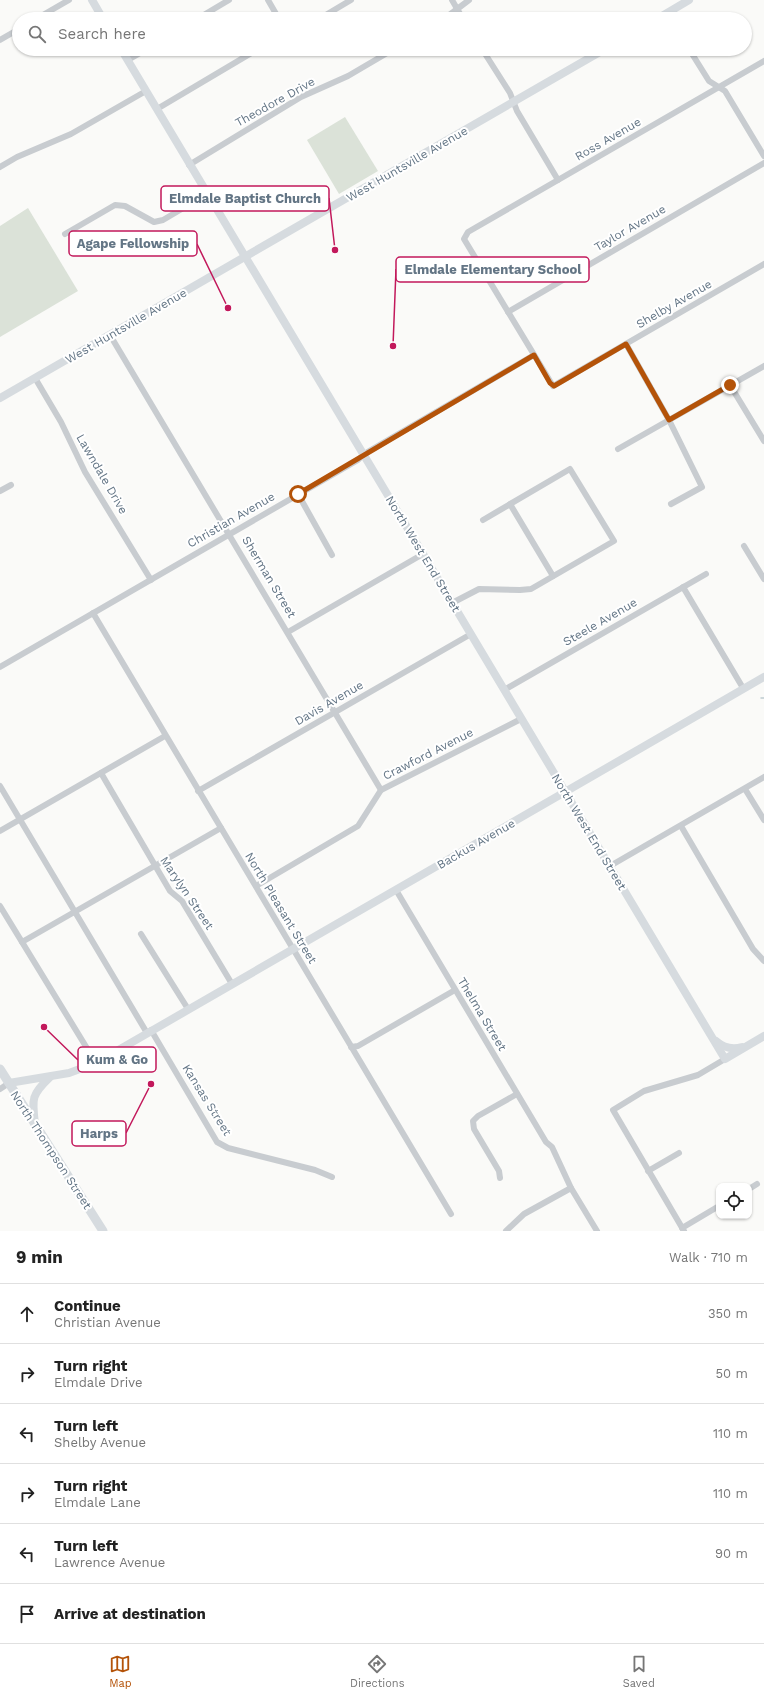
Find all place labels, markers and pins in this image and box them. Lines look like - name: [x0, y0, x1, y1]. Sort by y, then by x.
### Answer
- callout: Elmdale Baptist Church: [161, 186, 329, 211]
- callout: Agape Fellowship: [69, 231, 197, 256]
- callout: Elmdale Elementary School: [396, 257, 589, 282]
- callout: Kum & Go: [78, 1047, 156, 1072]
- callout: Harps: [72, 1121, 126, 1146]

